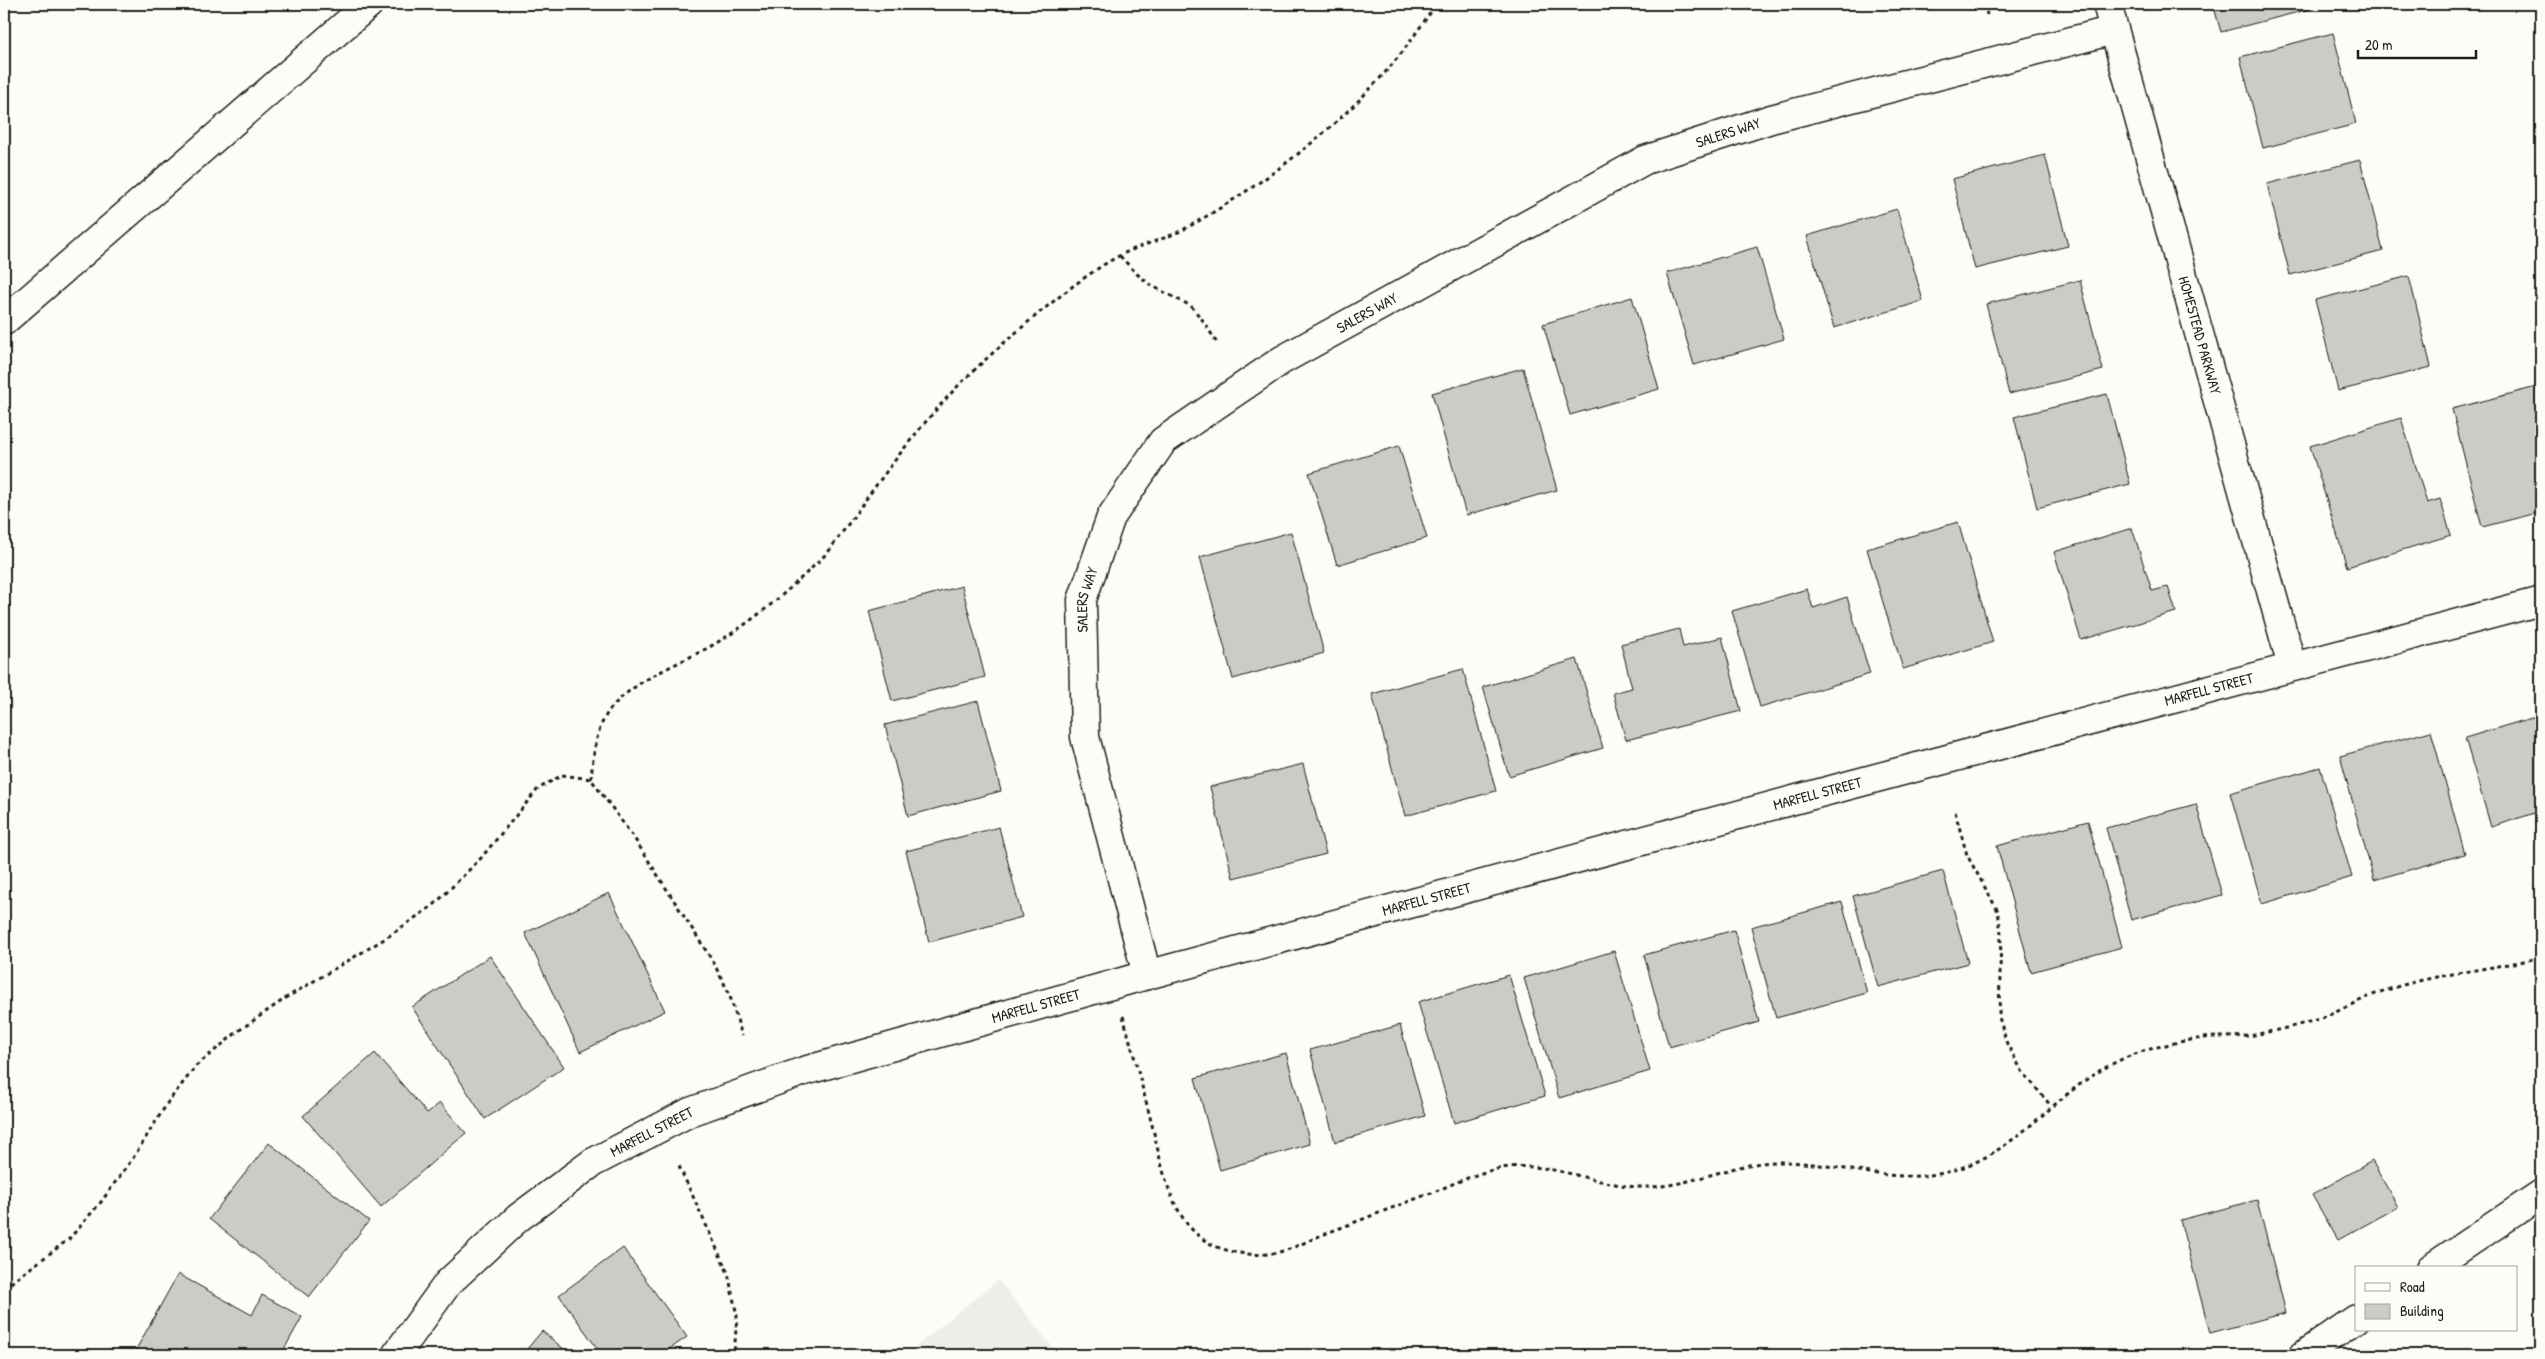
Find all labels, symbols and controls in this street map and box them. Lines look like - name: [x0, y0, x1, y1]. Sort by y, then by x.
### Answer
- scale bar: [2358, 28, 2475, 60]
- text: 20 m: [2365, 34, 2392, 55]
- street label: SALERS WAY: [1693, 112, 1764, 153]
- street label: HOMESTEAD PARKWAY: [2174, 274, 2227, 397]
- street label: SALERS WAY: [1332, 287, 1401, 338]
- street label: SALERS WAY: [1071, 564, 1103, 633]
- street label: MARFELL STREET: [2162, 667, 2256, 711]
- street label: MARFELL STREET: [1771, 771, 1865, 815]
- street label: MARFELL STREET: [1380, 877, 1474, 921]
- street label: MARFELL STREET: [989, 983, 1083, 1028]
- street label: MARFELL STREET: [606, 1101, 698, 1162]
- legend: [2355, 1266, 2518, 1332]
- text: Road: [2400, 1276, 2425, 1297]
- text: Building: [2400, 1300, 2444, 1321]

